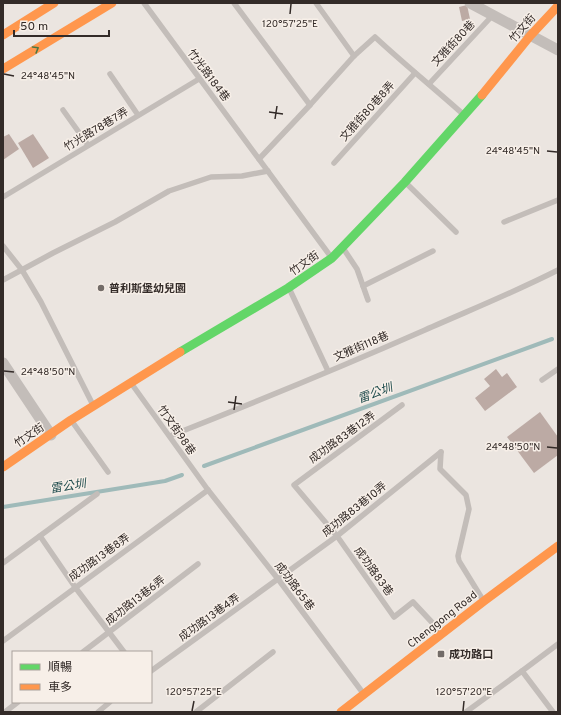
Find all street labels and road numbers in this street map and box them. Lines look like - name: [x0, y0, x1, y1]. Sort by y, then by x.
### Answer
- street label: 竹文街: [507, 12, 539, 46]
- street label: 文雅街80巷: [429, 18, 479, 70]
- street label: 竹光路184巷: [184, 47, 232, 104]
- street label: 文雅街80巷8弄: [337, 79, 398, 144]
- street label: 竹光路78巷7弄: [62, 105, 131, 155]
- street label: 竹文街: [287, 249, 322, 279]
- street label: 文雅街118巷: [332, 329, 391, 365]
- street label: 竹文街98巷: [154, 403, 198, 458]
- street label: 成功路83巷12弄: [306, 409, 379, 467]
- street label: 竹文街: [12, 421, 47, 451]
- street label: 成功路83巷10弄: [319, 479, 390, 540]
- street label: 成功路13巷8弄: [66, 531, 133, 585]
- street label: 成功路83巷: [351, 544, 396, 599]
- street label: 成功路65巷: [271, 559, 317, 614]
- street label: 成功路13巷6弄: [103, 573, 168, 629]
- street label: Chenggong Road: [405, 588, 480, 651]
- street label: 成功路13巷4弄: [176, 591, 243, 645]

